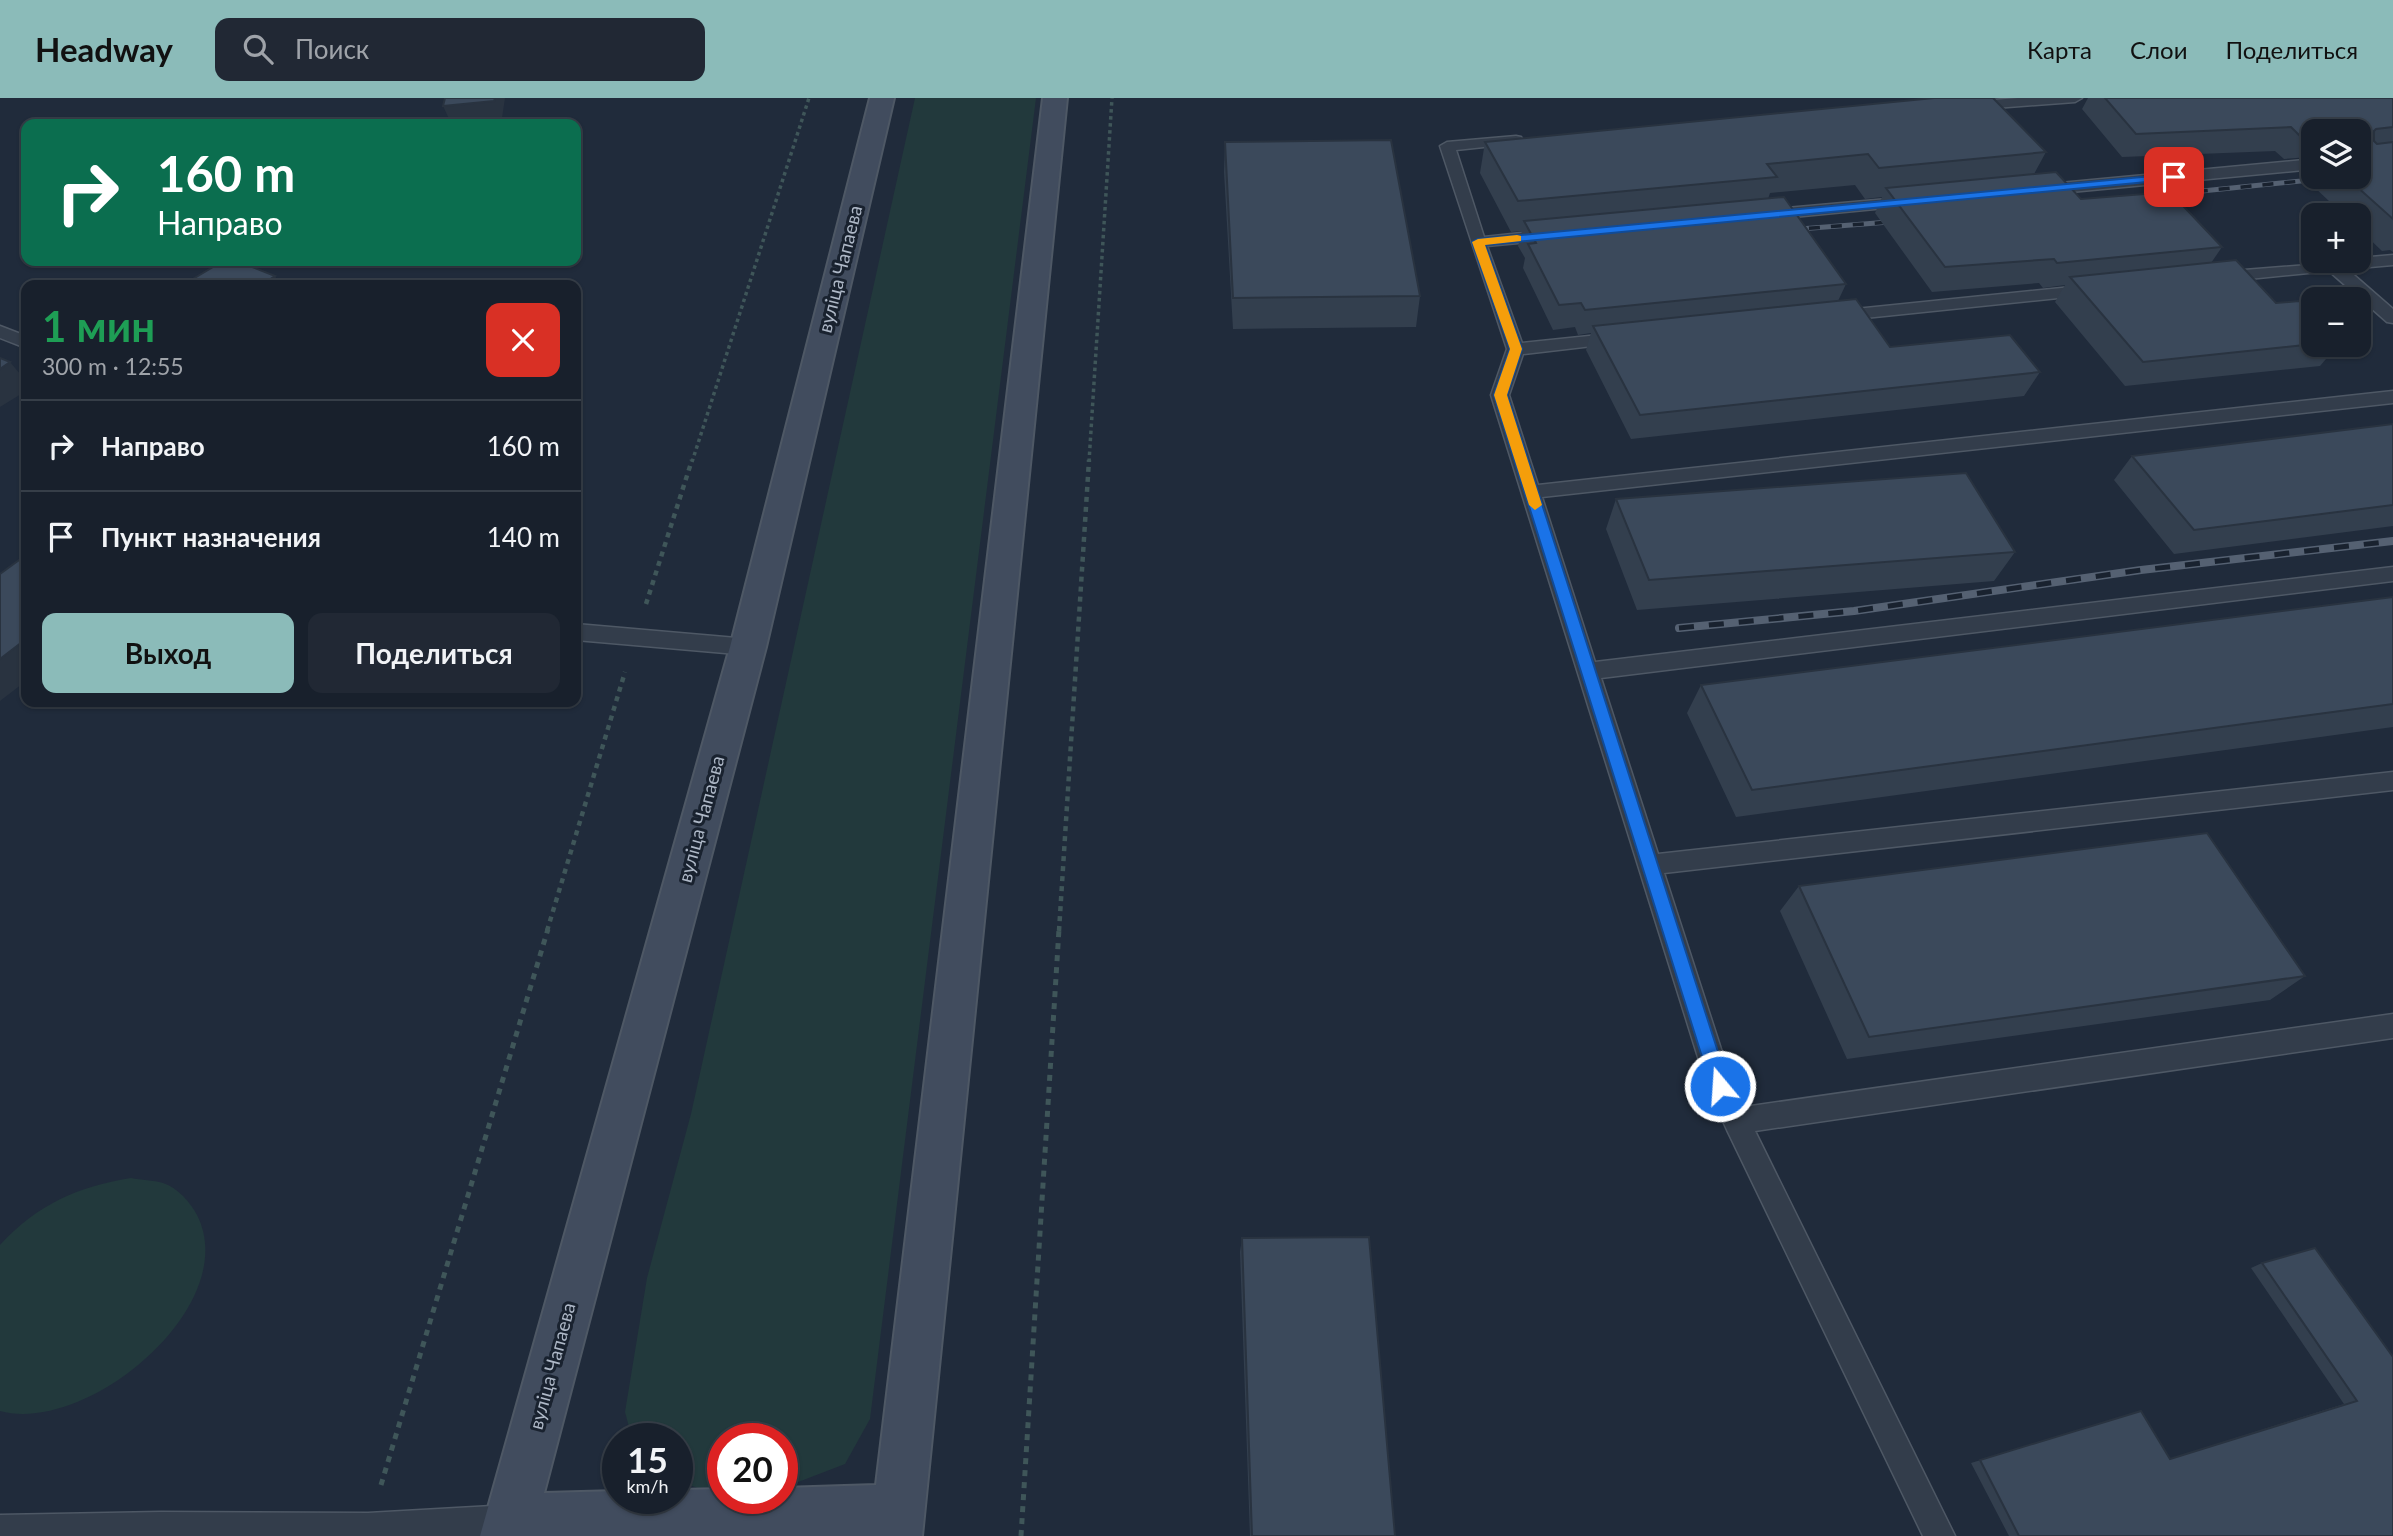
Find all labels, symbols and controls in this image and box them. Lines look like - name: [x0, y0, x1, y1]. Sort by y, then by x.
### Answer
- search box: [215, 18, 705, 81]
- text: Headway: [35, 29, 173, 69]
- icon: search: [239, 30, 277, 68]
- text: Поиск: [295, 33, 369, 65]
- text: Карта: [2027, 35, 2092, 64]
- text: Слои: [2130, 35, 2187, 64]
- text: Поделиться: [2225, 35, 2358, 64]
- map controls: [2301, 119, 2371, 357]
- button: layers: [2301, 119, 2371, 189]
- text: 160 m: [157, 144, 295, 202]
- icon: right: [42, 147, 133, 238]
- pin: [2144, 147, 2204, 207]
- icon: arrive: [2155, 158, 2193, 196]
- text: Направо: [157, 203, 283, 242]
- street label: вуліца Чапаева: [813, 203, 866, 335]
- button: +: [2301, 203, 2371, 273]
- button: −: [2301, 287, 2371, 357]
- text: 1 мин: [42, 301, 155, 351]
- button: close: [486, 303, 560, 377]
- text: 300 m · 12:55: [42, 352, 184, 380]
- icon: right: [42, 427, 80, 465]
- text: Направо: [101, 430, 205, 462]
- text: 160 m: [487, 430, 560, 462]
- icon: arrive: [42, 518, 80, 556]
- text: Пункт назначения: [101, 521, 321, 553]
- text: 140 m: [487, 521, 560, 553]
- button: Выход: [42, 613, 294, 693]
- button: Поделиться: [308, 613, 560, 693]
- street label: вуліца Чапаева: [673, 753, 728, 885]
- position arrow: [1683, 1049, 1757, 1123]
- street label: вуліца Чапаева: [524, 1300, 579, 1432]
- speed limit sign: 20: [707, 1423, 798, 1514]
- text: 15: [627, 1438, 668, 1480]
- text: km/h: [626, 1475, 669, 1497]

